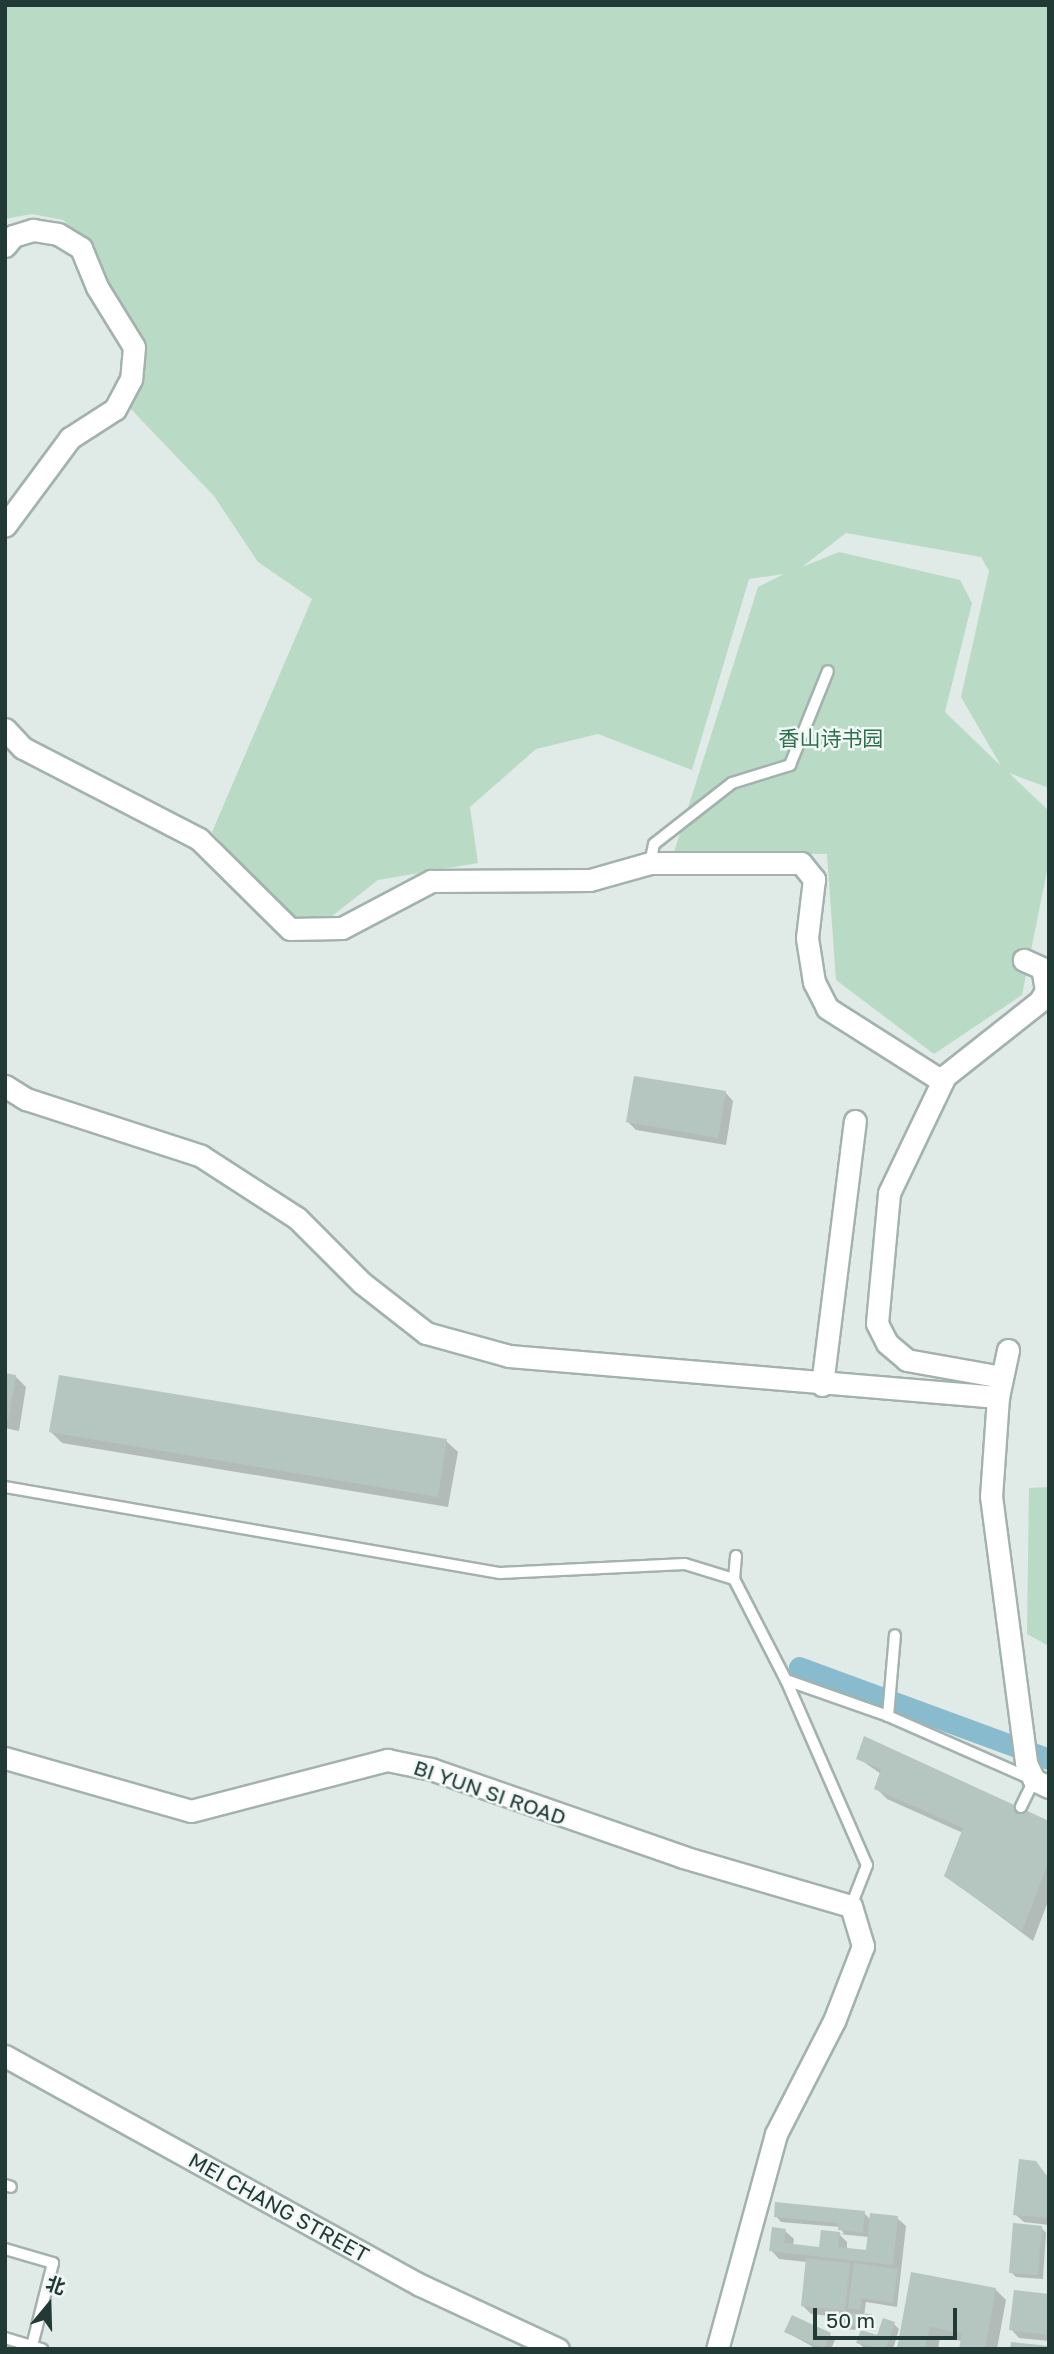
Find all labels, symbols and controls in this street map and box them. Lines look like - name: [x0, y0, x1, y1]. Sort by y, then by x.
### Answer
- park label: 香山诗书园: [779, 725, 883, 751]
- street label: BI YUN SI ROAD: [411, 1754, 569, 1830]
- street label: MEI CHANG STREET: [184, 2147, 374, 2267]
- north arrow: [14, 2270, 84, 2340]
- text: 北: [43, 2271, 69, 2299]
- scale bar: [816, 2294, 960, 2338]
- text: 50 m: [826, 2307, 875, 2333]

